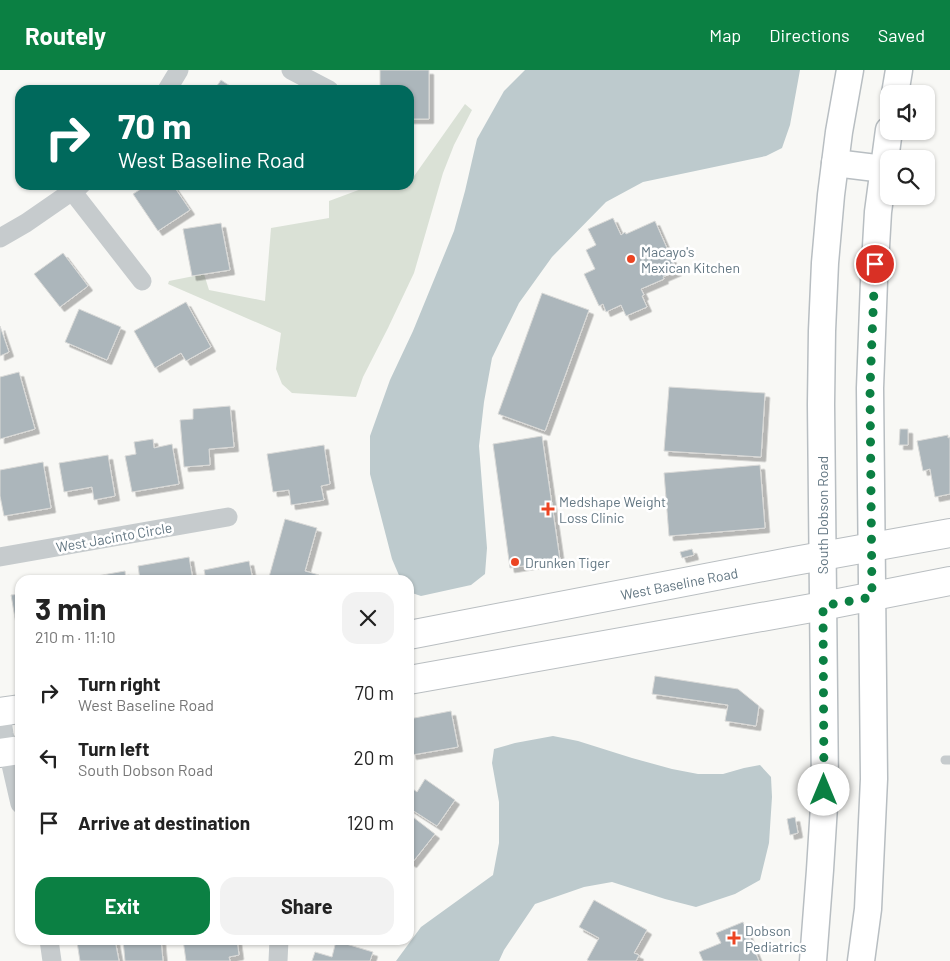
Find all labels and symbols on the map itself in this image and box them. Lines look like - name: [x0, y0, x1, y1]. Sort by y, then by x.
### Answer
- place label: Macayo's Mexican Kitchen: [641, 243, 740, 276]
- pin: [854, 243, 896, 285]
- marker: Macayo's Mexican Kitchen: [625, 253, 637, 265]
- street label: South Dobson Road: [814, 456, 831, 574]
- place label: Medshape Weight Loss Clinic: [559, 493, 666, 526]
- marker: Medshape Weight Loss Clinic: [541, 502, 555, 516]
- street label: West Jacinto Circle: [55, 518, 173, 556]
- place label: Drunken Tiger: [525, 554, 610, 571]
- marker: Drunken Tiger: [509, 556, 521, 568]
- street label: West Baseline Road: [619, 564, 739, 603]
- position arrow: [797, 763, 849, 815]
- place label: Dobson Pediatrics: [745, 922, 807, 955]
- marker: Dobson Pediatrics: [727, 931, 741, 945]

